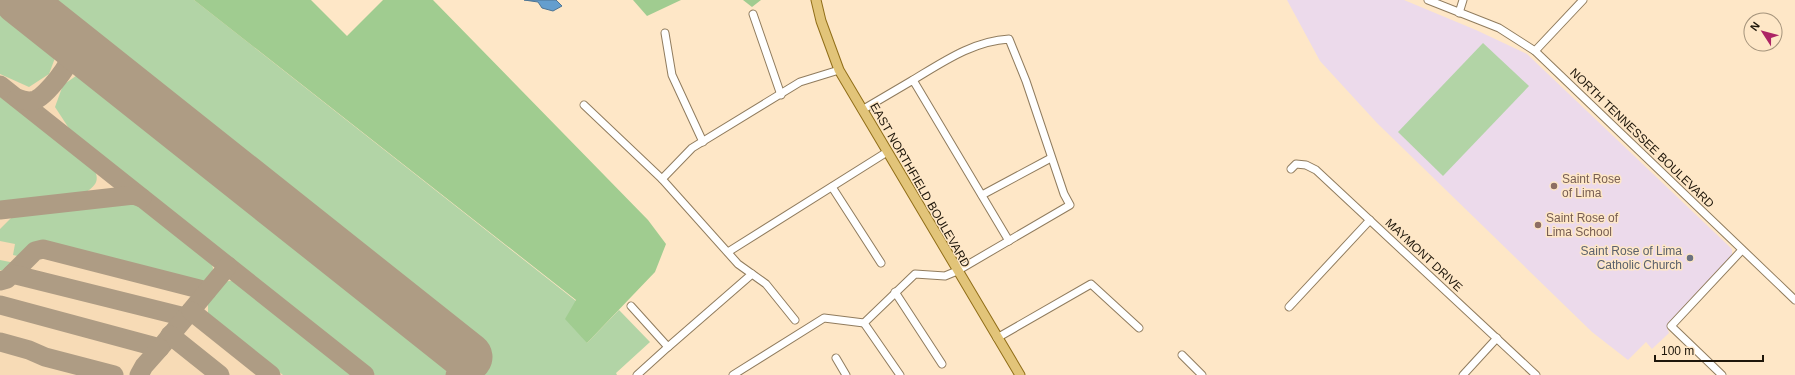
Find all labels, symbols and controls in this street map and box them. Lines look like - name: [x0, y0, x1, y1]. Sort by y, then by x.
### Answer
- north arrow: [1743, 12, 1783, 52]
- text: N: [1748, 19, 1762, 33]
- street label: NORTH TENNESSEE BOULEVARD: [1567, 65, 1717, 211]
- street label: EAST NORTHFIELD BOULEVARD: [867, 100, 973, 270]
- place label: Saint Rose of Lima: [1562, 172, 1621, 200]
- marker: Saint Rose of Lima: [1549, 181, 1559, 191]
- place label: Saint Rose of Lima School: [1546, 211, 1619, 239]
- street label: MAYMONT DRIVE: [1383, 216, 1465, 294]
- marker: Saint Rose of Lima School: [1533, 220, 1543, 230]
- place label: Saint Rose of Lima Catholic Church: [1581, 244, 1682, 272]
- marker: Saint Rose of Lima Catholic Church: [1685, 253, 1695, 263]
- scale bar: [1655, 337, 1763, 363]
- text: 100 m: [1661, 344, 1694, 358]

